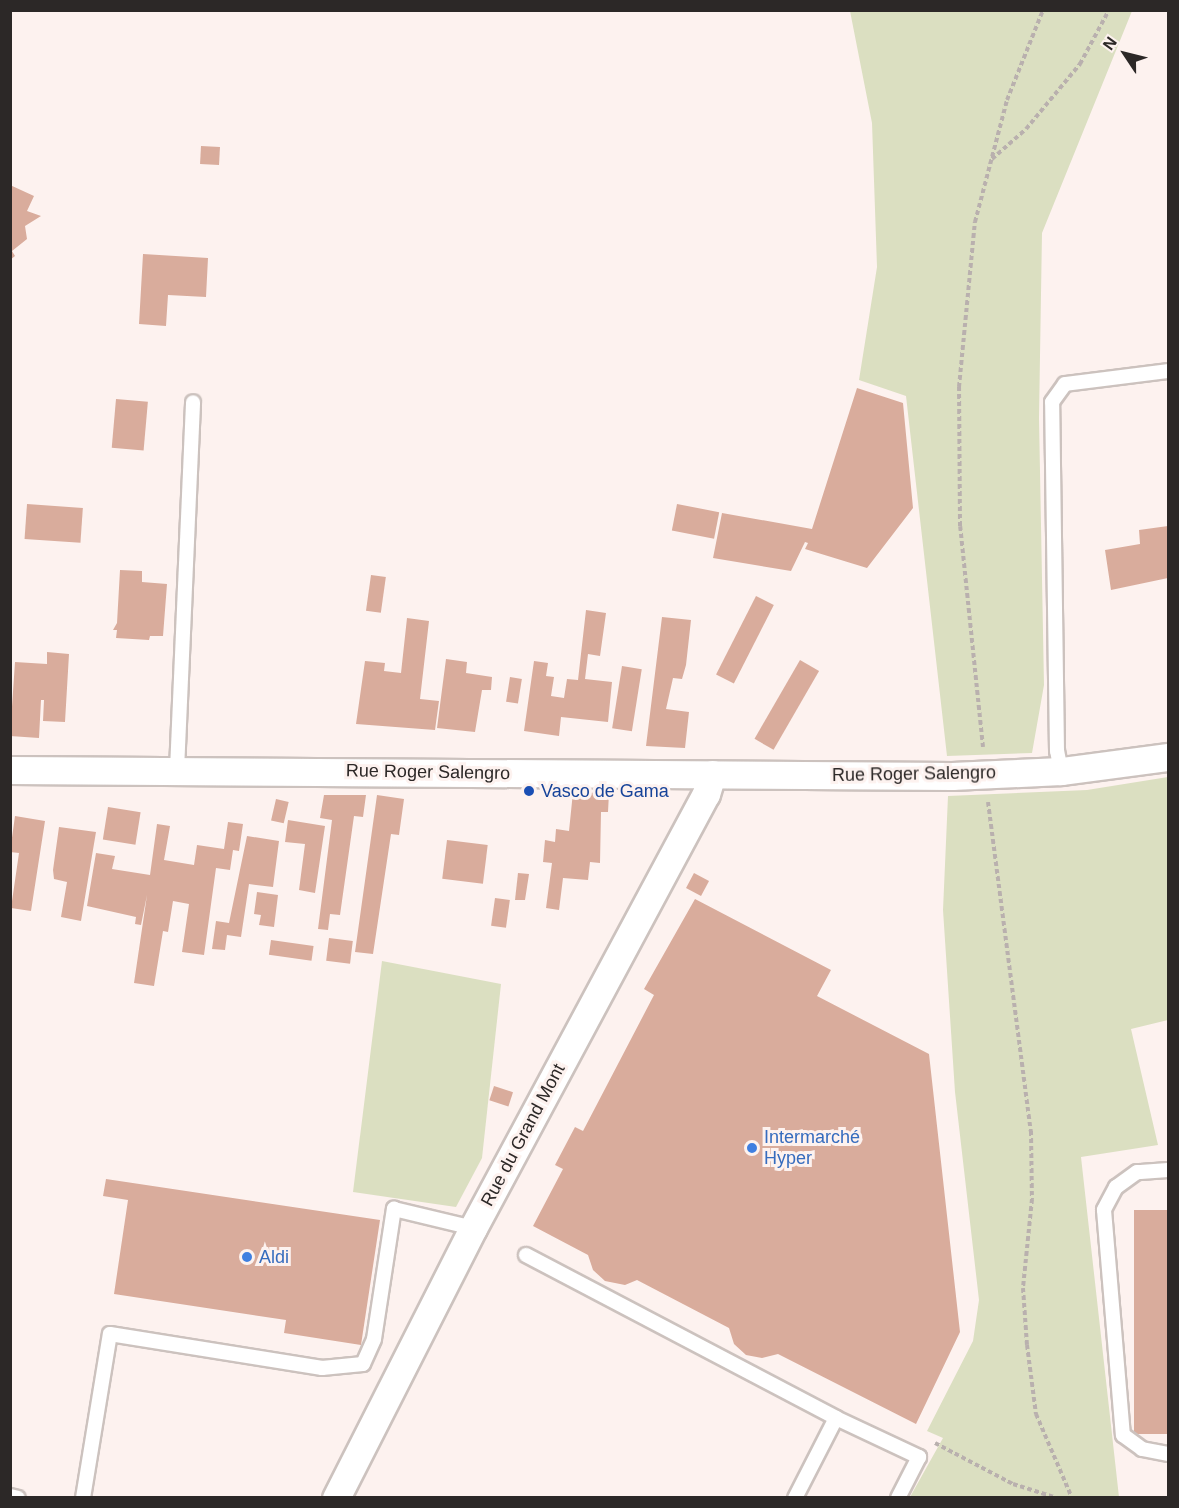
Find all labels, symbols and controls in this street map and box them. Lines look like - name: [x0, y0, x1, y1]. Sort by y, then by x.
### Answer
- north arrow: [1095, 24, 1155, 84]
- text: N: [1100, 34, 1120, 53]
- street label: Rue Roger Salengro: [346, 760, 510, 784]
- street label: Rue Roger Salengro: [832, 762, 996, 786]
- place label: Vasco de Gama: [541, 780, 669, 802]
- marker: Vasco de Gama: [522, 784, 536, 798]
- street label: Rue du Grand Mont: [476, 1060, 570, 1210]
- place label: Intermarché Hyper: [764, 1127, 860, 1170]
- marker: Intermarché Hyper: [745, 1141, 759, 1155]
- place label: Aldi: [259, 1246, 289, 1268]
- marker: Aldi: [240, 1250, 254, 1264]

